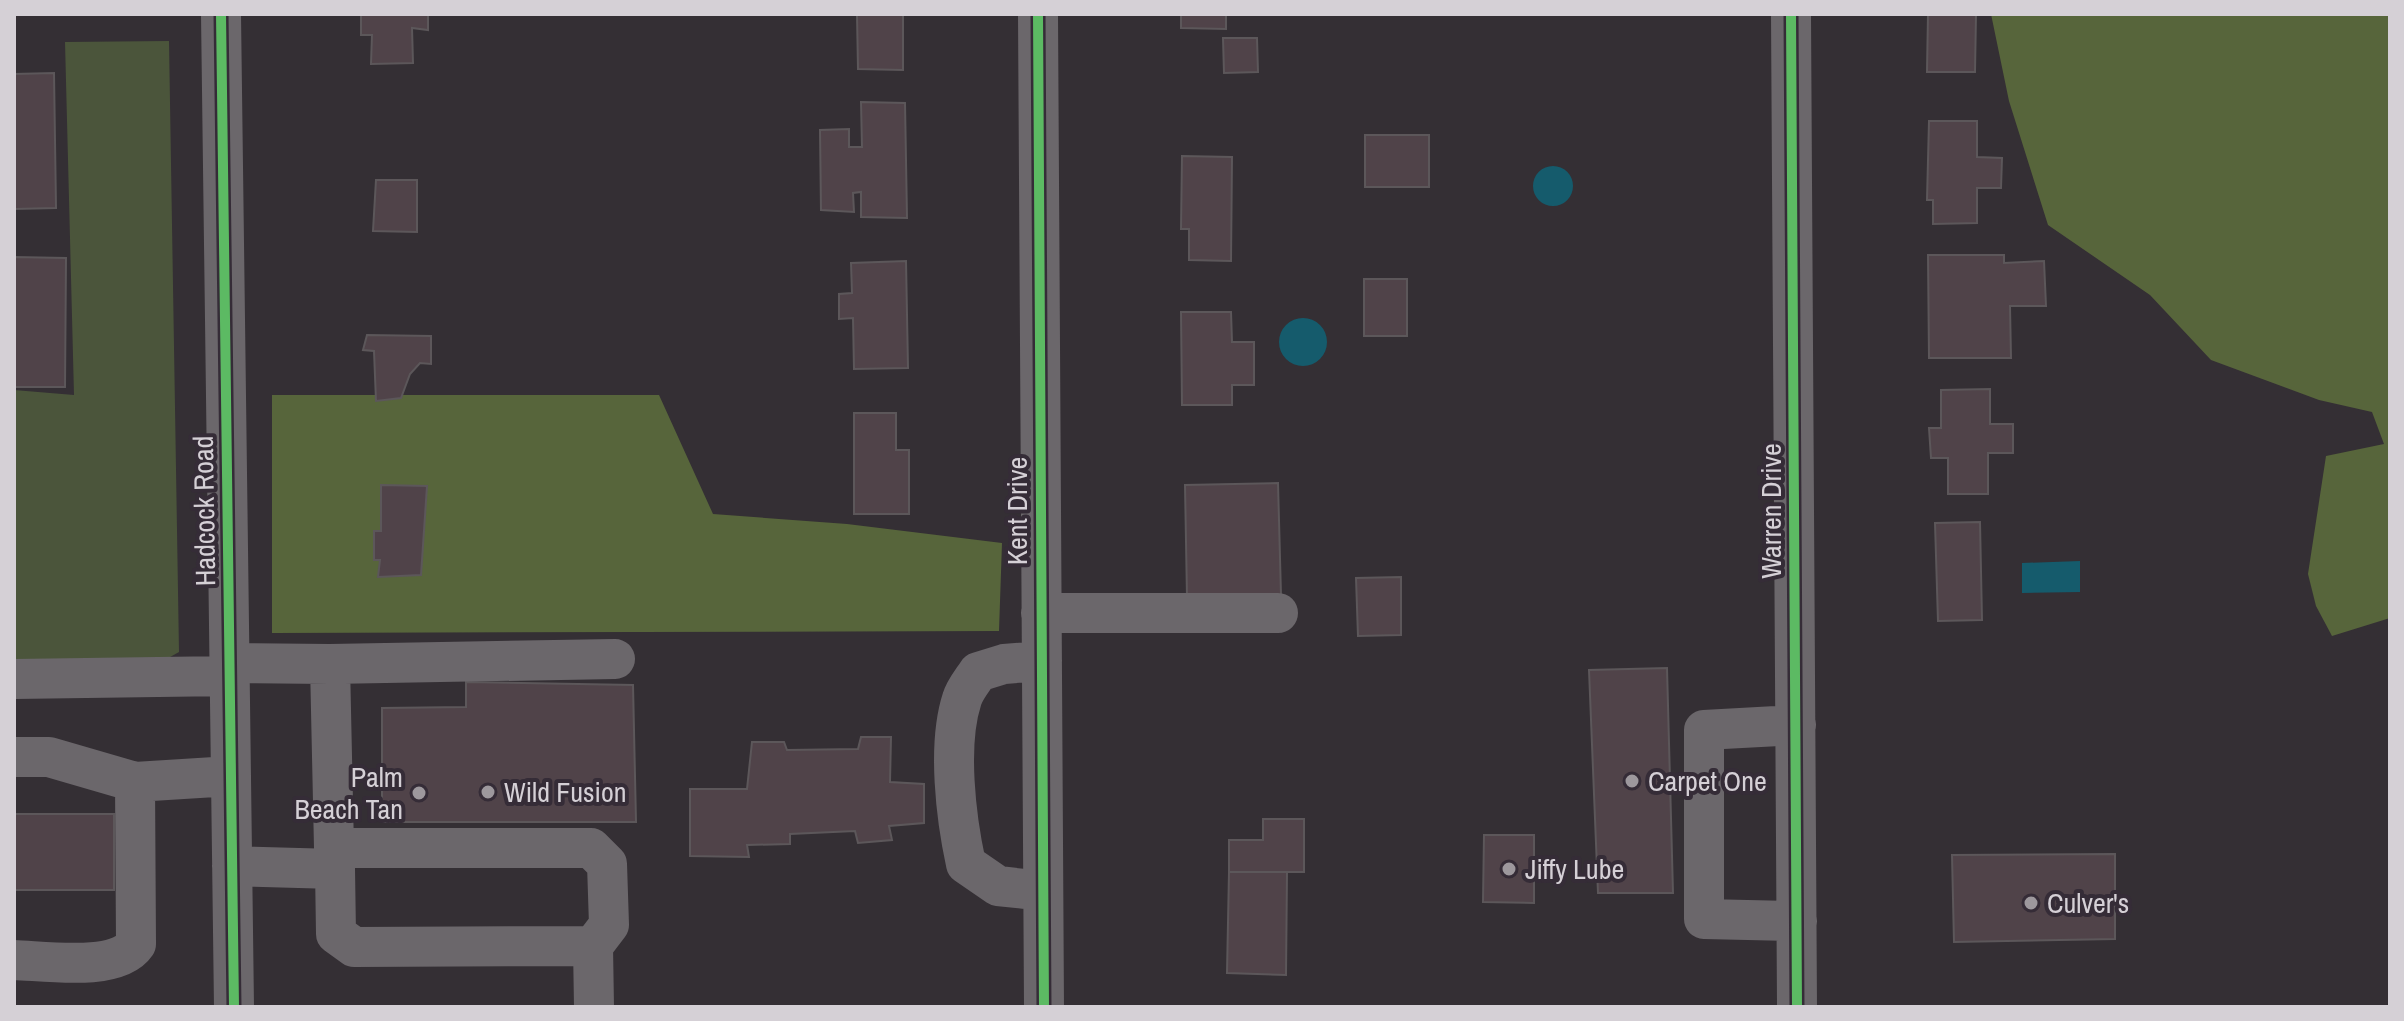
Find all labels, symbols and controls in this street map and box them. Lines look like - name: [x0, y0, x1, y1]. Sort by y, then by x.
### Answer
- street label: Hadcock Road: [184, 435, 224, 587]
- street label: Warren Drive: [1752, 443, 1790, 579]
- street label: Kent Drive: [998, 457, 1036, 565]
- place label: Palm Beach Tan: [294, 758, 403, 828]
- place label: Carpet One: [1648, 762, 1767, 800]
- marker: Carpet One: [1623, 772, 1641, 790]
- place label: Wild Fusion: [504, 773, 627, 811]
- marker: Wild Fusion: [479, 783, 497, 801]
- marker: Palm Beach Tan: [410, 784, 428, 802]
- place label: Jiffy Lube: [1525, 850, 1624, 888]
- marker: Jiffy Lube: [1500, 860, 1518, 878]
- place label: Culver's: [2047, 884, 2129, 922]
- marker: Culver's: [2022, 894, 2040, 912]

